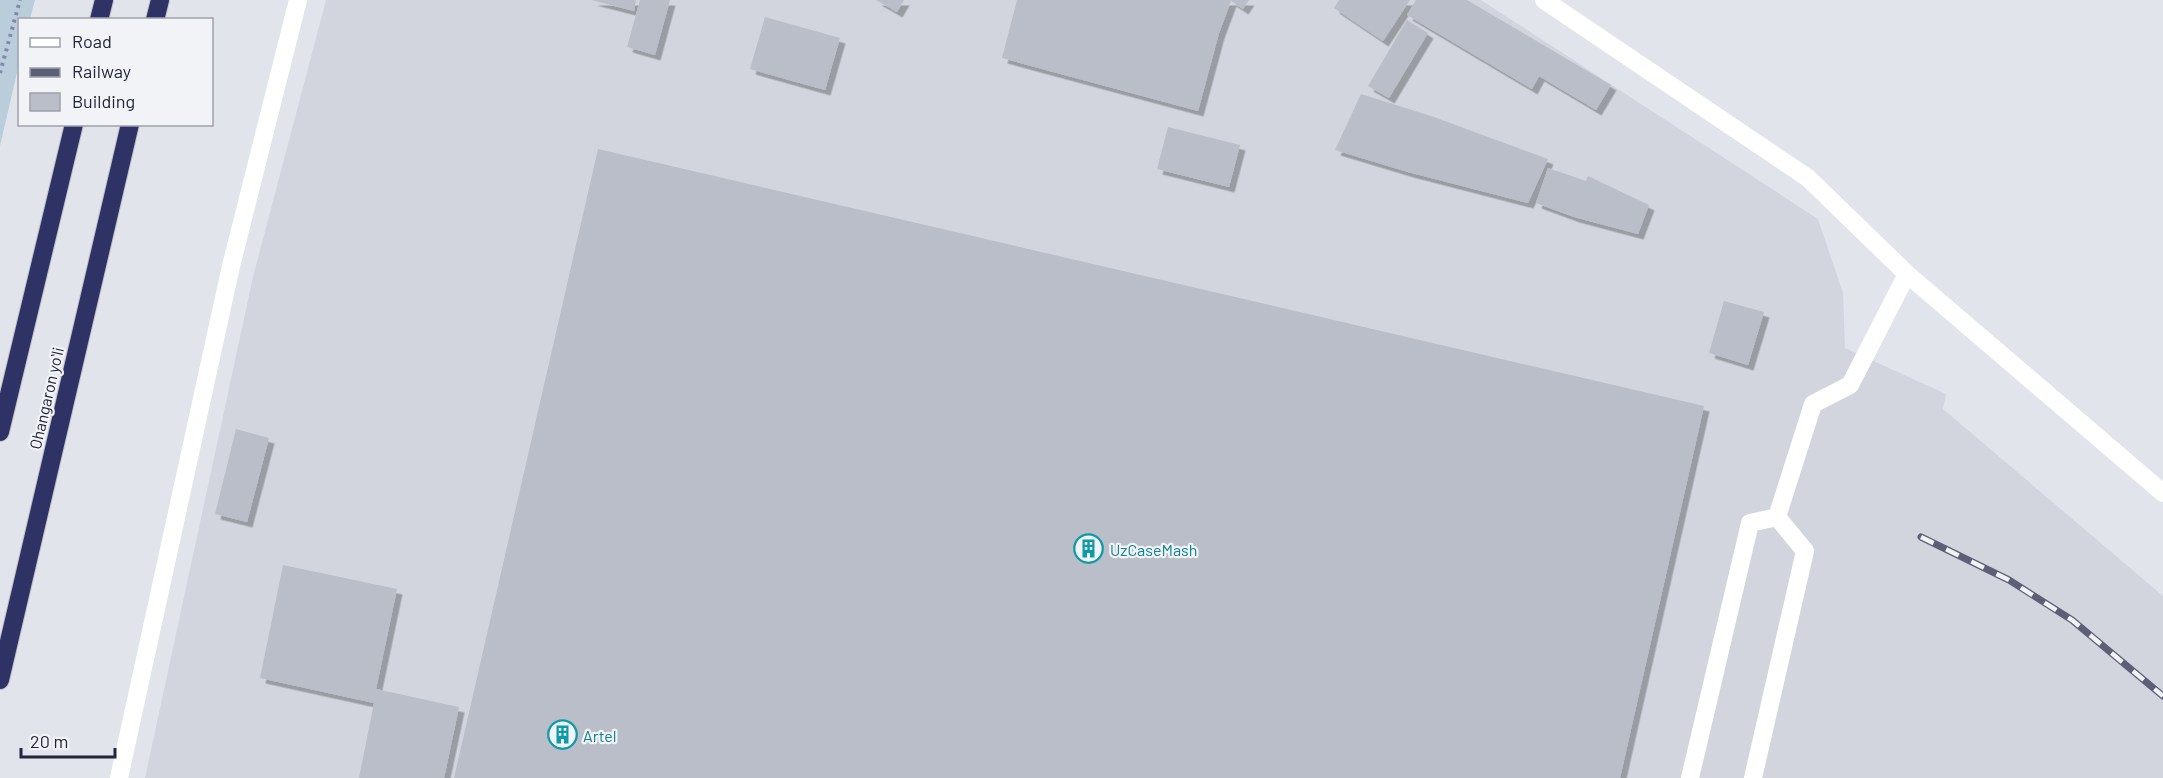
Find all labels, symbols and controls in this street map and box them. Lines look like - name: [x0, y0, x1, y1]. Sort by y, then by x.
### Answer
- legend: [18, 18, 213, 126]
- text: Road: [72, 30, 112, 52]
- text: Railway: [72, 60, 131, 82]
- text: Building: [72, 90, 135, 112]
- street label: Ohangaron yoʻli: [25, 345, 67, 451]
- building icon: UzCaseMash: [1073, 533, 1105, 565]
- place label: UzCaseMash: [1110, 540, 1197, 559]
- building icon: Artel: [546, 719, 578, 751]
- scale bar: [21, 721, 116, 759]
- place label: Artel: [583, 726, 617, 745]
- text: 20 m: [30, 730, 68, 752]

